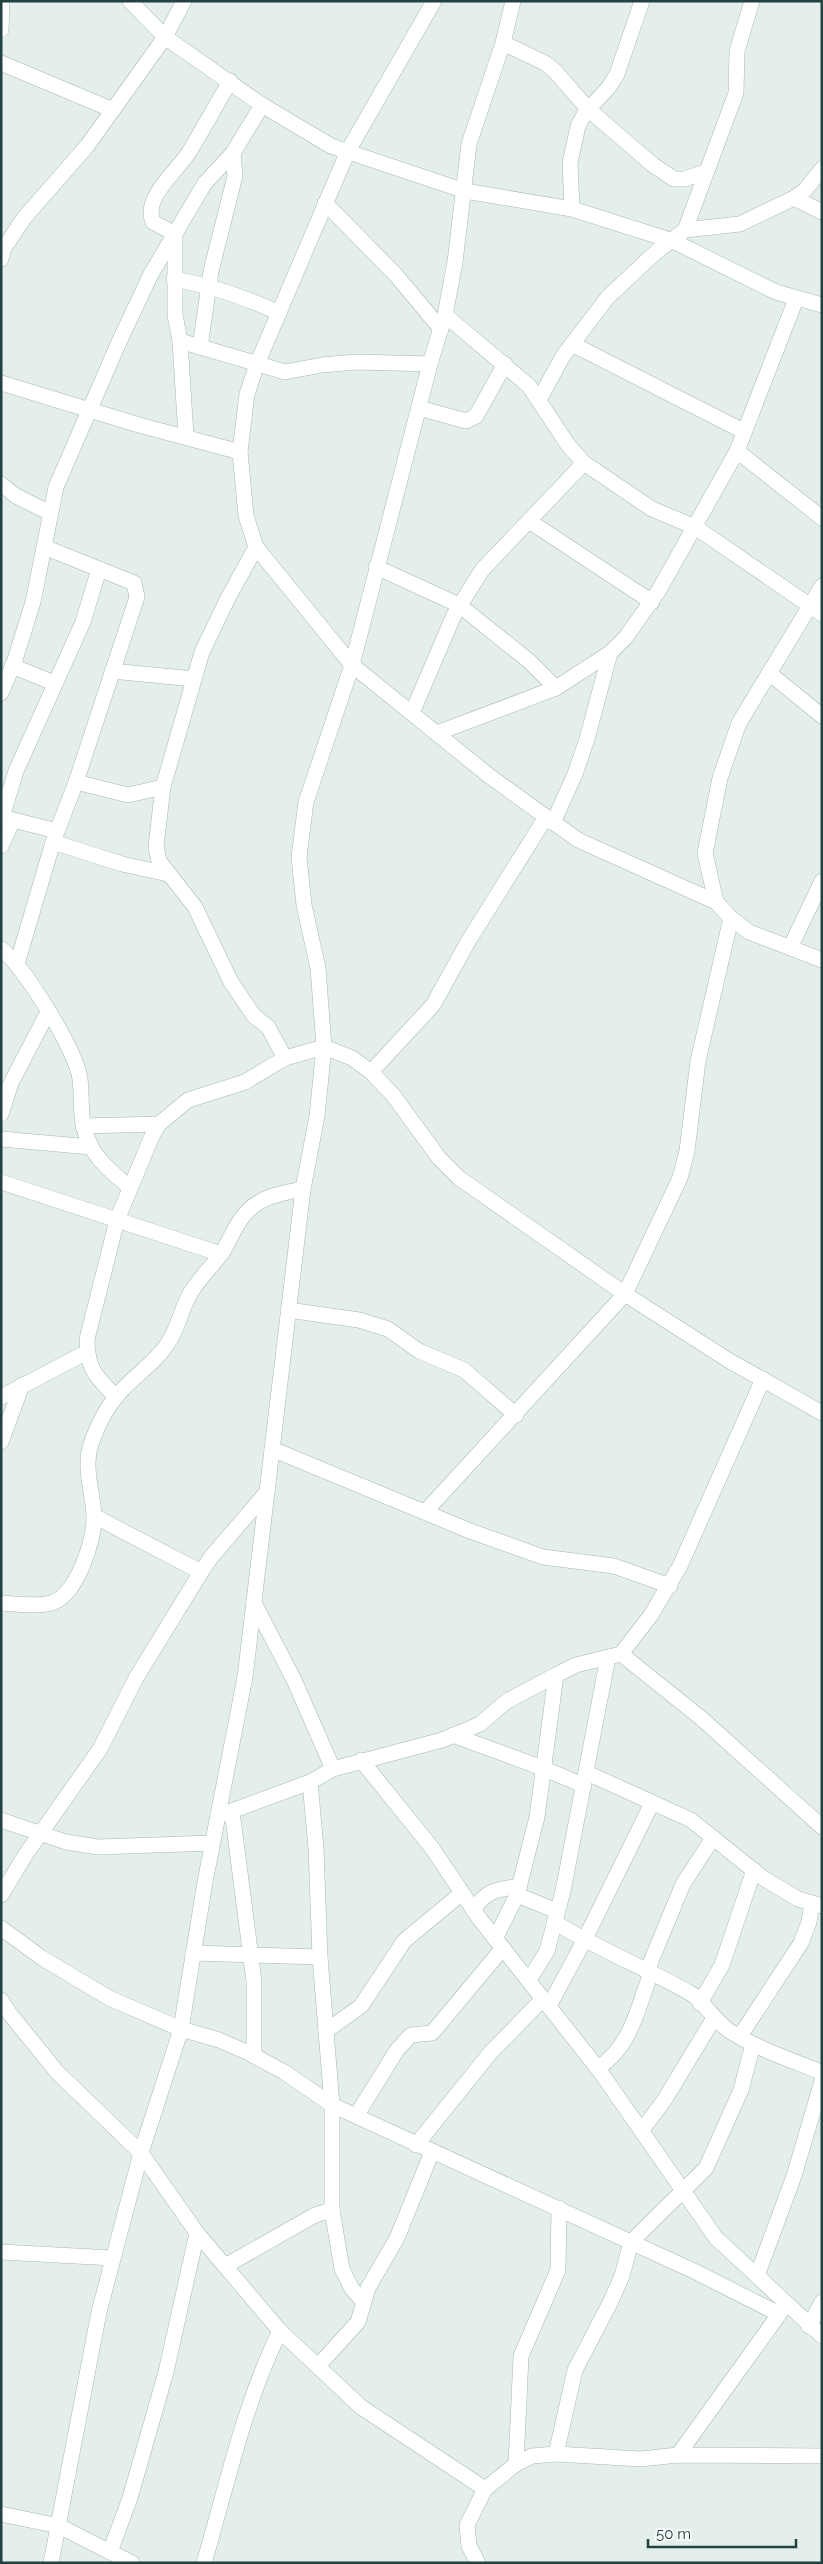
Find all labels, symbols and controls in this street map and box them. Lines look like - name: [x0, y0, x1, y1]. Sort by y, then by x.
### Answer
- scale bar: [648, 2516, 796, 2548]
- text: 50 m: [656, 2525, 691, 2543]

